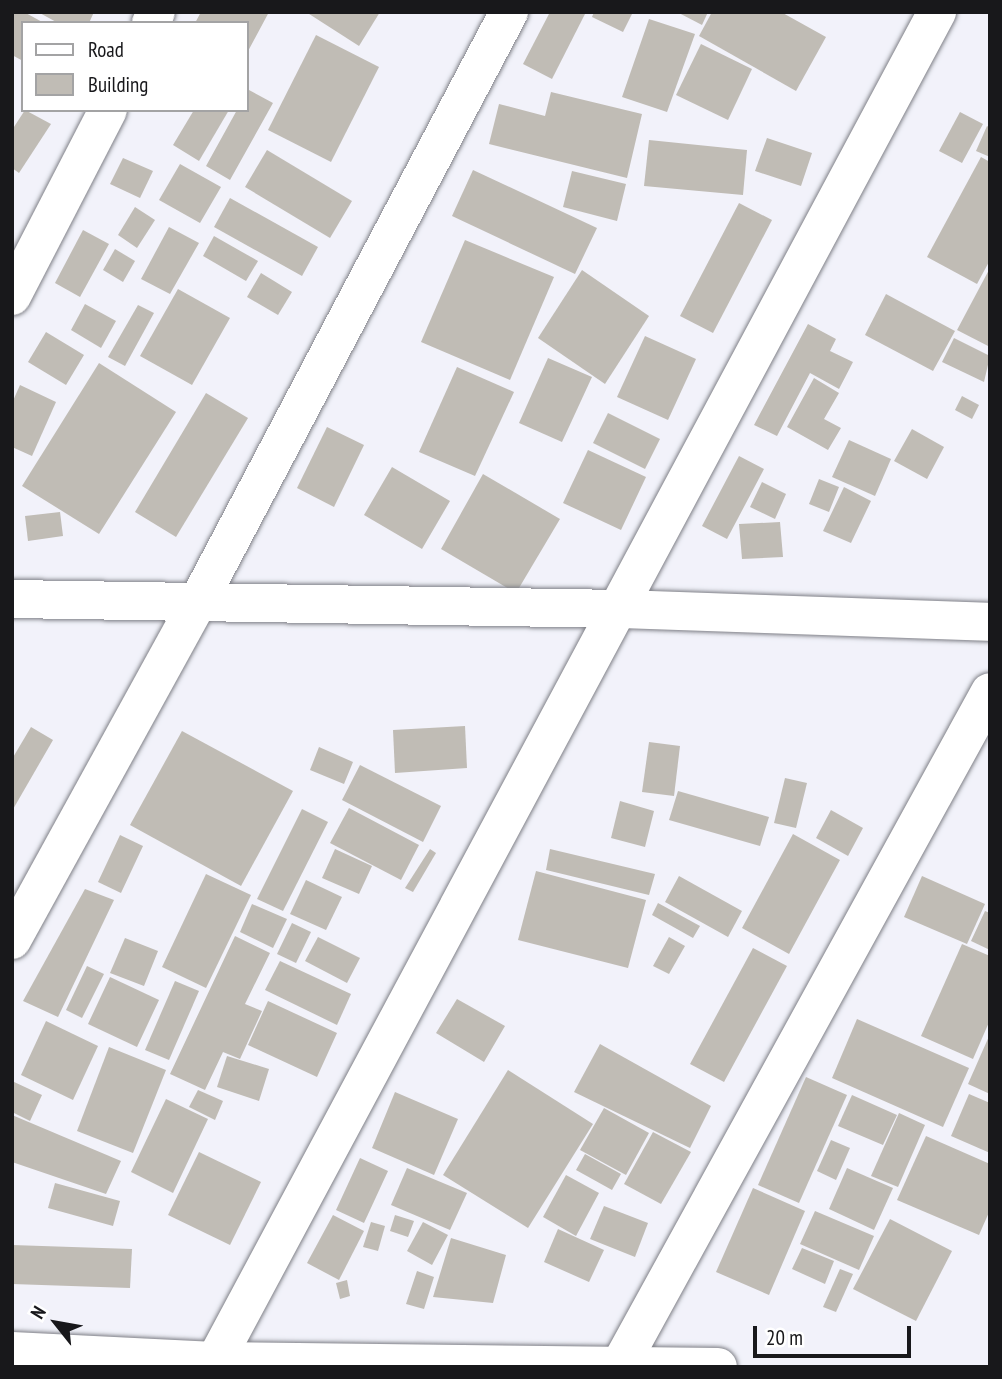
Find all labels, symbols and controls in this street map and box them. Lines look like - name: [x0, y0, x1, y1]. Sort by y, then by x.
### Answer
- legend: [21, 21, 248, 112]
- text: Road: [88, 36, 124, 63]
- text: Building: [88, 71, 148, 98]
- north arrow: [21, 1288, 91, 1358]
- text: N: [25, 1302, 51, 1323]
- scale bar: [757, 1312, 914, 1356]
- text: 20 m: [766, 1324, 803, 1351]

